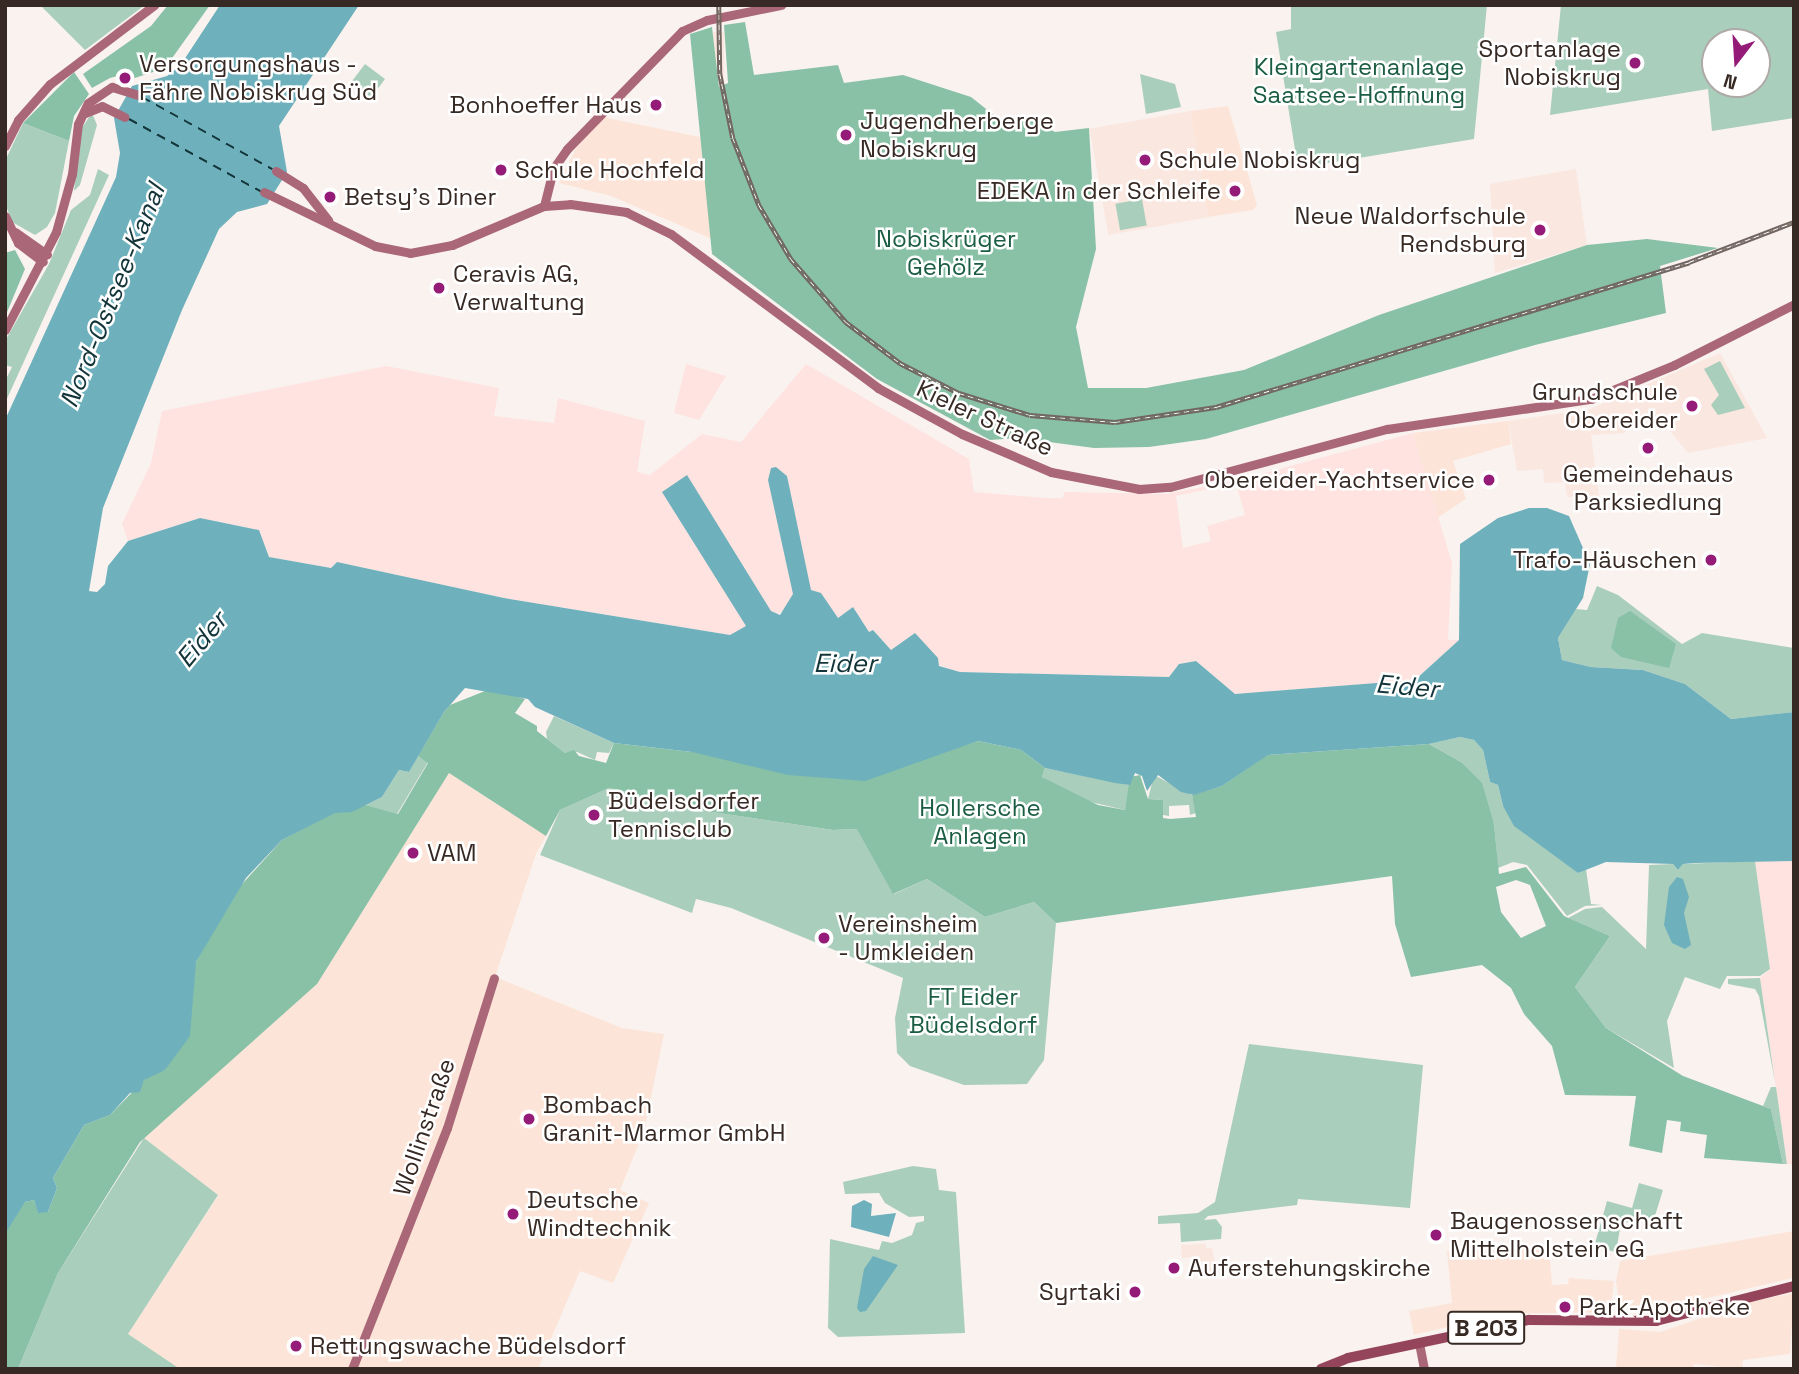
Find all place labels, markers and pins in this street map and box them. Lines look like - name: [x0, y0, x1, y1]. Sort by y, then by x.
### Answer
- place label: Sportanlage Nobiskrug: [1478, 35, 1621, 91]
- place label: Versorgungshaus - Fähre Nobiskrug Süd: [139, 50, 377, 106]
- marker: Sportanlage Nobiskrug: [1627, 55, 1643, 71]
- marker: Versorgungshaus - Fähre Nobiskrug Süd: [117, 70, 133, 86]
- place label: Bonhoeffer Haus: [450, 91, 642, 119]
- marker: Bonhoeffer Haus: [648, 97, 664, 113]
- place label: Jugendherberge Nobiskrug: [860, 107, 1054, 163]
- marker: Jugendherberge Nobiskrug: [838, 127, 854, 143]
- place label: Schule Nobiskrug: [1159, 146, 1360, 174]
- marker: Schule Nobiskrug: [1137, 152, 1153, 168]
- place label: Schule Hochfeld: [515, 156, 704, 184]
- marker: Schule Hochfeld: [493, 162, 509, 178]
- place label: EDEKA in der Schleife: [977, 177, 1221, 205]
- place label: Betsy's Diner: [344, 183, 496, 211]
- marker: EDEKA in der Schleife: [1227, 183, 1243, 199]
- marker: Betsy's Diner: [322, 189, 338, 205]
- place label: Neue Waldorfschule Rendsburg: [1294, 202, 1526, 258]
- marker: Neue Waldorfschule Rendsburg: [1532, 222, 1548, 238]
- place label: Ceravis AG, Verwaltung: [453, 260, 585, 316]
- marker: Ceravis AG, Verwaltung: [431, 280, 447, 296]
- place label: Grundschule Obereider: [1532, 378, 1678, 434]
- marker: Grundschule Obereider: [1684, 398, 1700, 414]
- marker: Gemeindehaus Parksiedlung: [1640, 440, 1656, 456]
- place label: Gemeindehaus Parksiedlung: [1563, 460, 1733, 516]
- place label: Obereider-Yachtservice: [1204, 466, 1475, 494]
- marker: Obereider-Yachtservice: [1481, 472, 1497, 488]
- place label: Trafo-Häuschen: [1513, 546, 1697, 574]
- marker: Trafo-Häuschen: [1703, 552, 1719, 568]
- place label: Büdelsdorfer Tennisclub: [608, 787, 759, 843]
- marker: Büdelsdorfer Tennisclub: [586, 807, 602, 823]
- place label: VAM: [427, 839, 476, 867]
- marker: VAM: [405, 845, 421, 861]
- place label: Vereinsheim - Umkleiden: [838, 910, 978, 966]
- marker: Vereinsheim - Umkleiden: [816, 930, 832, 946]
- place label: Bombach Granit-Marmor GmbH: [543, 1091, 785, 1147]
- marker: Bombach Granit-Marmor GmbH: [521, 1111, 537, 1127]
- place label: Deutsche Windtechnik: [527, 1186, 671, 1242]
- marker: Deutsche Windtechnik: [505, 1206, 521, 1222]
- place label: Baugenossenschaft Mittelholstein eG: [1450, 1207, 1683, 1263]
- marker: Baugenossenschaft Mittelholstein eG: [1428, 1227, 1444, 1243]
- place label: Auferstehungskirche: [1188, 1254, 1431, 1282]
- marker: Auferstehungskirche: [1166, 1260, 1182, 1276]
- place label: Syrtaki: [1039, 1278, 1121, 1306]
- marker: Syrtaki: [1127, 1284, 1143, 1300]
- place label: Park-Apotheke: [1579, 1293, 1750, 1321]
- marker: Park-Apotheke: [1557, 1299, 1573, 1315]
- place label: Rettungswache Büdelsdorf: [310, 1332, 626, 1360]
- marker: Rettungswache Büdelsdorf: [288, 1338, 304, 1354]

